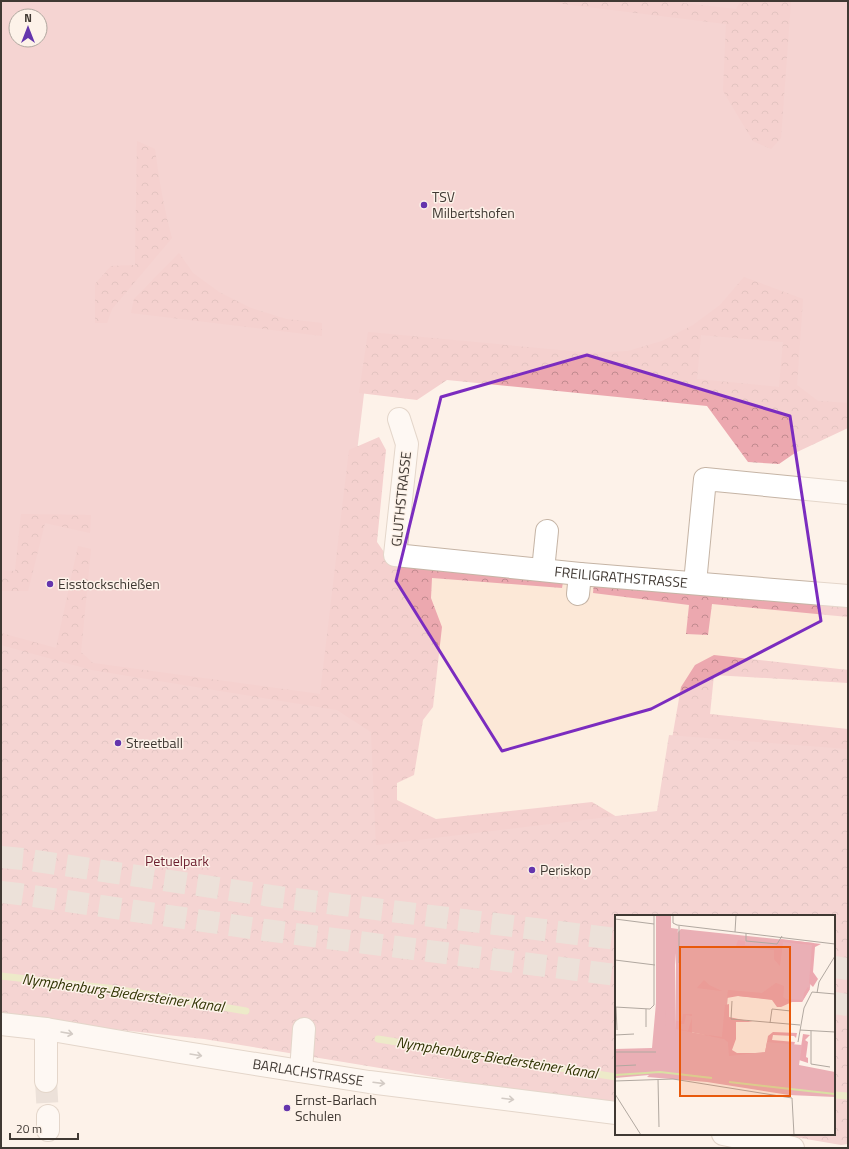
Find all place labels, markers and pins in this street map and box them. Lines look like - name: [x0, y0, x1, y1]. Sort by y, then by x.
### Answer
- place label: TSV Milbertshofen: [432, 186, 515, 223]
- marker: TSV Milbertshofen: [419, 200, 429, 210]
- place label: Eisstockschießen: [58, 573, 160, 594]
- marker: Eisstockschießen: [45, 579, 55, 589]
- place label: Streetball: [126, 732, 183, 753]
- marker: Streetball: [113, 738, 123, 748]
- place label: Periskop: [540, 859, 591, 880]
- marker: Periskop: [527, 865, 537, 875]
- place label: Ernst-Barlach Schulen: [295, 1089, 377, 1126]
- marker: Ernst-Barlach Schulen: [282, 1103, 292, 1113]

